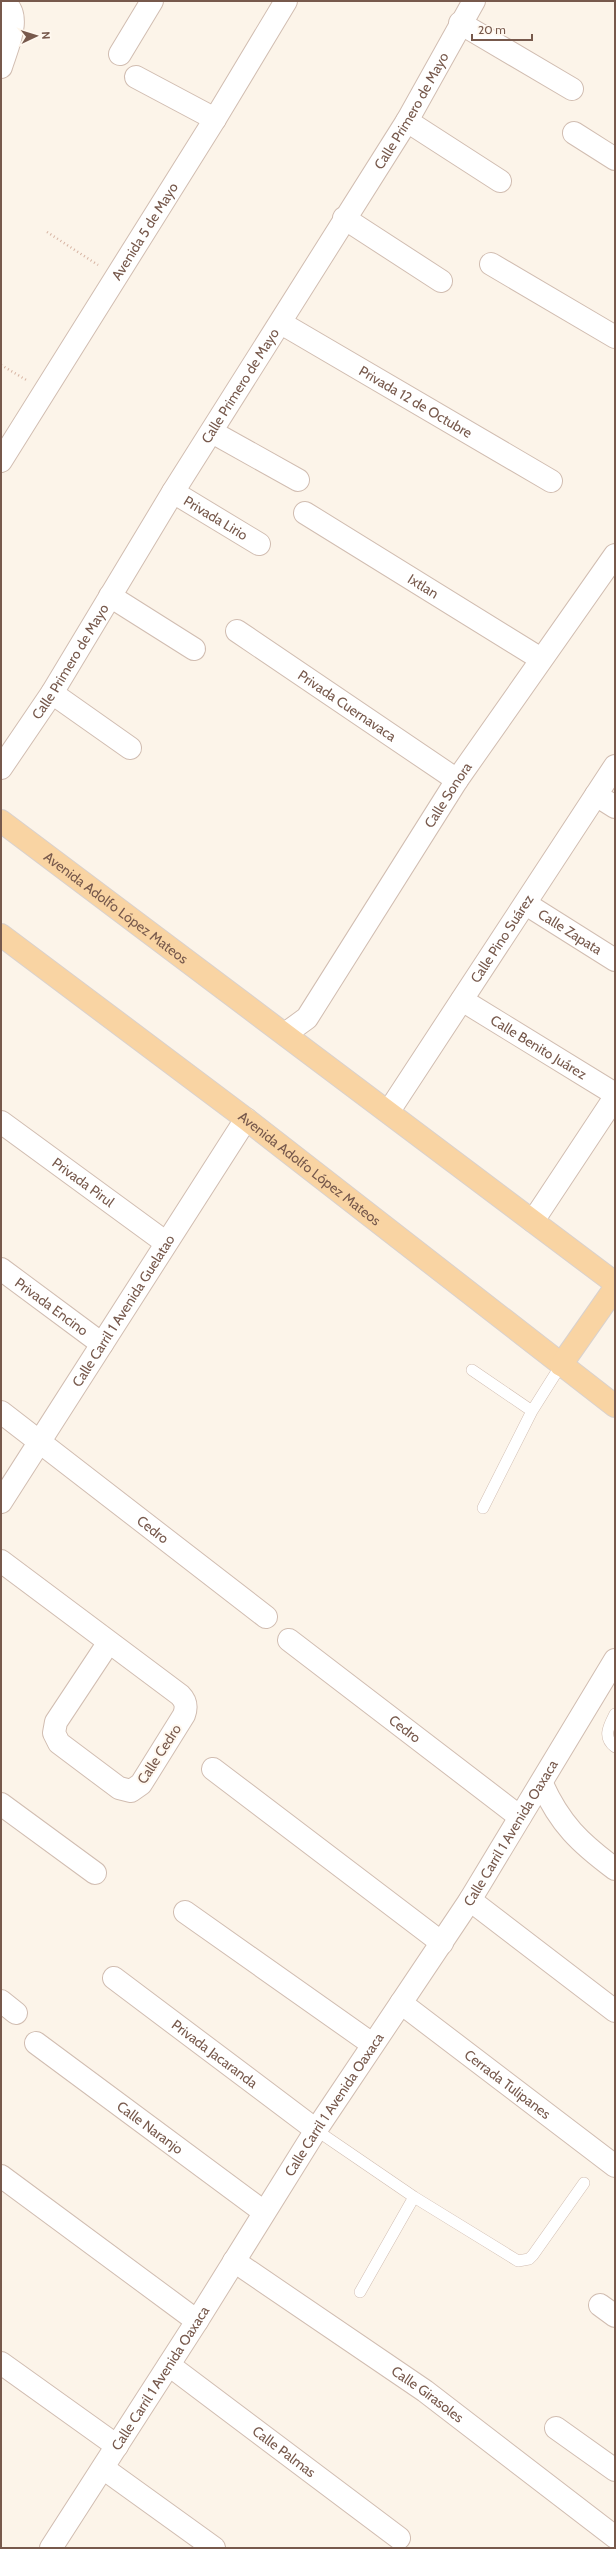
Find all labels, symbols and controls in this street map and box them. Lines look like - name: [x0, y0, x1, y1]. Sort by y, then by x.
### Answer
- north arrow: [16, 16, 56, 56]
- scale bar: [472, 16, 532, 42]
- text: 20 m: [478, 22, 506, 37]
- text: N: [39, 31, 53, 40]
- street label: Calle Primero de Mayo: [370, 49, 453, 173]
- street label: Avenida 5 de Mayo: [107, 179, 182, 283]
- street label: Calle Primero de Mayo: [197, 325, 283, 447]
- street label: Privada 12 de Octubre: [356, 362, 475, 442]
- street label: Privada Lirio: [180, 492, 251, 544]
- street label: Ixtlan: [405, 570, 442, 603]
- street label: Calle Primero de Mayo: [28, 600, 113, 723]
- street label: Privada Cuernavaca: [295, 666, 400, 745]
- street label: Calle Sonora: [420, 758, 476, 831]
- street label: Avenida Adolfo López Mateos: [40, 848, 192, 968]
- street label: Calle Pino Suárez: [466, 891, 538, 986]
- street label: Calle Zapata: [535, 905, 606, 959]
- street label: Calle Benito Juárez: [487, 1011, 590, 1084]
- street label: Avenida Adolfo López Mateos: [235, 1107, 385, 1230]
- street label: Privada Pirul: [49, 1154, 118, 1211]
- street label: Calle Carril 1 Avenida Guelatao: [68, 1231, 179, 1390]
- street label: Privada Encino: [11, 1273, 92, 1340]
- street label: Cedro: [133, 1512, 173, 1548]
- street label: Cedro: [385, 1711, 425, 1747]
- street label: Calle Cedro: [133, 1721, 185, 1787]
- street label: Calle Carril 1 Avenida Oaxaca: [459, 1756, 562, 1910]
- street label: Privada Jacaranda: [168, 2016, 262, 2092]
- street label: Calle Carril 1 Avenida Oaxaca: [280, 2029, 388, 2180]
- street label: Cerrada Tulipanes: [461, 2046, 555, 2123]
- street label: Calle Naranjo: [113, 2097, 187, 2158]
- street label: Calle Carril 1 Avenida Oaxaca: [107, 2302, 213, 2454]
- street label: Calle Girasoles: [388, 2362, 468, 2427]
- street label: Calle Palmas: [249, 2422, 320, 2481]

